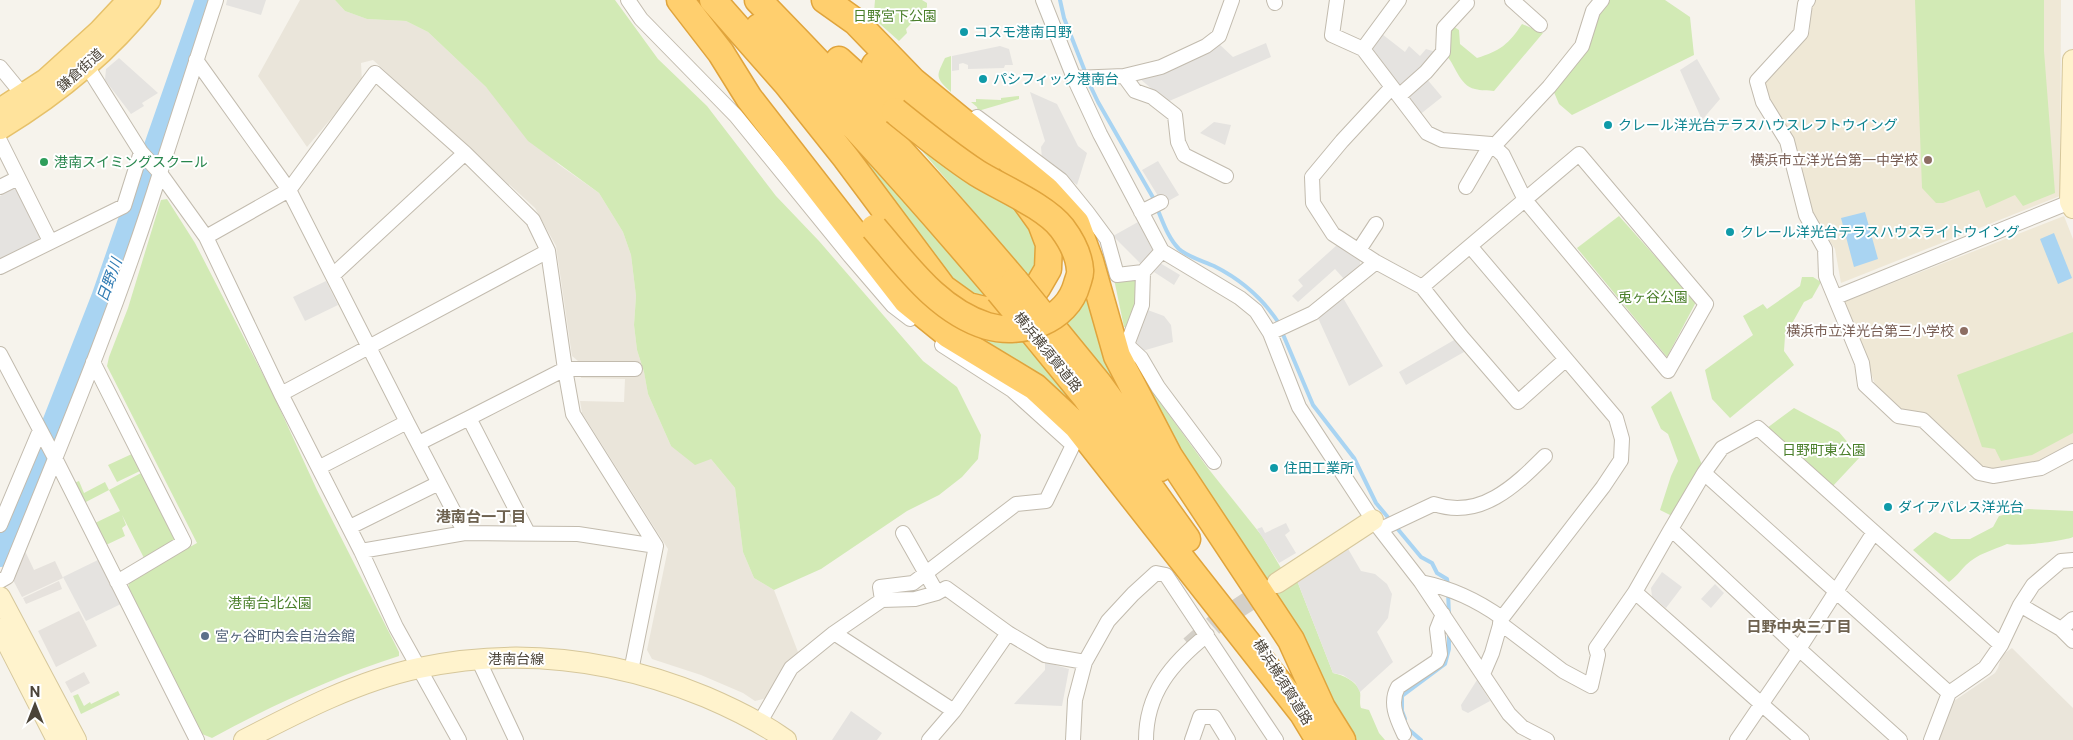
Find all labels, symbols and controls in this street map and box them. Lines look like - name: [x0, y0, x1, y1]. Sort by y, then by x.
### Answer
- park label: 日野宮下公園: [853, 8, 937, 24]
- place label: コスモ港南日野: [974, 24, 1072, 40]
- marker: コスモ港南日野: [958, 26, 970, 38]
- street label: 鎌倉街道: [54, 45, 106, 95]
- place label: パシフィック港南台: [993, 71, 1119, 87]
- marker: パシフィック港南台: [977, 73, 989, 85]
- place label: クレール洋光台テラスハウスレフトウイング: [1618, 117, 1898, 133]
- marker: クレール洋光台テラスハウスレフトウイング: [1602, 119, 1614, 131]
- place label: 横浜市立洋光台第一中学校: [1750, 152, 1918, 168]
- place label: 港南スイミングスクール: [54, 154, 208, 170]
- marker: 横浜市立洋光台第一中学校: [1922, 154, 1934, 166]
- marker: 港南スイミングスクール: [38, 156, 50, 168]
- place label: クレール洋光台テラスハウスライトウイング: [1740, 224, 2020, 240]
- marker: クレール洋光台テラスハウスライトウイング: [1724, 226, 1736, 238]
- water label: 日野川: [93, 254, 125, 304]
- park label: 兎ヶ谷公園: [1618, 289, 1688, 305]
- street label: 横浜横須賀道路: [1011, 309, 1085, 395]
- place label: 横浜市立洋光台第三小学校: [1786, 323, 1954, 339]
- marker: 横浜市立洋光台第三小学校: [1958, 325, 1970, 337]
- park label: 日野町東公園: [1782, 442, 1866, 458]
- place label: 住田工業所: [1284, 460, 1354, 476]
- marker: 住田工業所: [1268, 462, 1280, 474]
- place label: ダイアパレス洋光台: [1898, 499, 2024, 515]
- marker: ダイアパレス洋光台: [1882, 501, 1894, 513]
- district label: 港南台一丁目: [436, 508, 526, 525]
- park label: 港南台北公園: [228, 595, 312, 611]
- district label: 日野中央三丁目: [1746, 618, 1852, 635]
- place label: 宮ヶ谷町内会自治会館: [215, 628, 355, 644]
- marker: 宮ヶ谷町内会自治会館: [199, 630, 211, 642]
- street label: 横浜横須賀道路: [1250, 636, 1316, 728]
- street label: 港南台線: [488, 651, 544, 667]
- north arrow: [10, 680, 60, 730]
- text: N: [30, 684, 40, 700]

